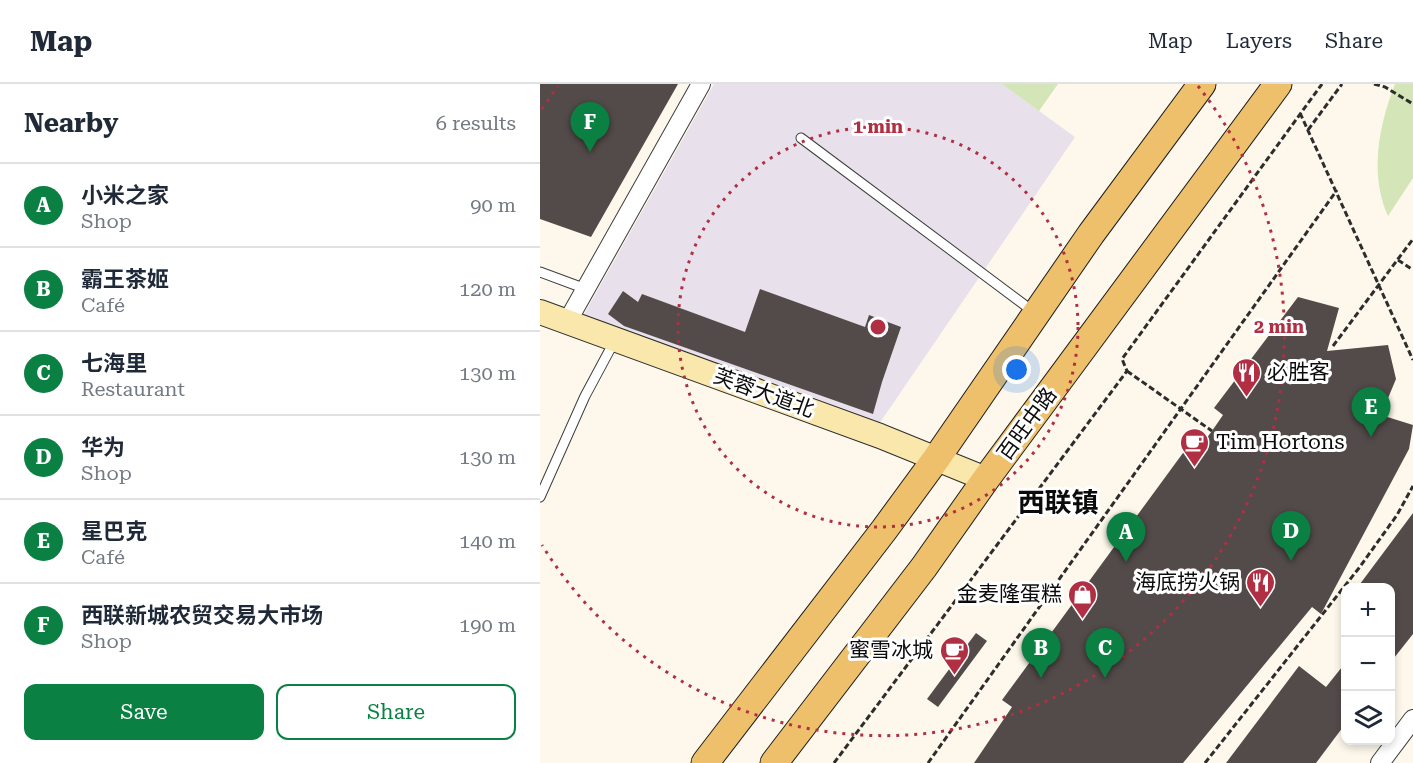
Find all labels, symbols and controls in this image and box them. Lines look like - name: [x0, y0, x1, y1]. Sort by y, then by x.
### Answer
- text: Map: [30, 25, 92, 58]
- text: Map: [1148, 29, 1193, 53]
- text: Layers: [1226, 29, 1292, 53]
- text: Share: [1325, 29, 1383, 53]
- pin: F: [571, 103, 610, 152]
- text: Nearby: [24, 108, 118, 138]
- text: 6 results: [436, 111, 516, 135]
- text: 1 min: [853, 116, 903, 137]
- text: 小米之家: [81, 183, 169, 208]
- text: A: [36, 193, 51, 217]
- text: 90 m: [470, 193, 516, 217]
- text: Shop: [81, 209, 132, 233]
- text: 霸王茶姬: [81, 267, 169, 292]
- text: B: [36, 277, 51, 301]
- text: 120 m: [459, 277, 516, 301]
- text: Café: [81, 293, 125, 317]
- text: 2 min: [1254, 316, 1304, 337]
- centre of rings: [868, 317, 888, 337]
- text: 七海里: [81, 351, 147, 376]
- your location: [1002, 355, 1031, 384]
- restaurant icon: 必胜客: [1230, 356, 1262, 398]
- place label: 必胜客: [1267, 360, 1330, 384]
- text: C: [37, 361, 51, 385]
- text: 130 m: [459, 361, 516, 385]
- street label: 芙蓉大道北: [711, 364, 817, 422]
- text: Restaurant: [81, 377, 185, 401]
- street label: 百旺中路: [993, 383, 1061, 465]
- pin: E: [1352, 388, 1390, 437]
- cafe icon: Tim Hortons: [1179, 426, 1211, 468]
- place label: Tim Hortons: [1216, 430, 1344, 454]
- text: 华为: [81, 435, 125, 460]
- text: D: [35, 445, 52, 469]
- text: 130 m: [459, 445, 516, 469]
- text: Shop: [81, 461, 132, 485]
- district label: 西联镇: [1018, 487, 1099, 519]
- pin: A: [1106, 512, 1146, 562]
- pin: D: [1272, 512, 1311, 561]
- text: 星巴克: [81, 519, 147, 544]
- text: E: [37, 529, 50, 553]
- text: 140 m: [459, 529, 516, 553]
- text: Café: [81, 545, 125, 569]
- restaurant icon: 海底捞火锅: [1245, 566, 1277, 608]
- place label: 海底捞火锅: [1135, 570, 1240, 594]
- shop icon: 金麦隆蛋糕: [1067, 578, 1099, 620]
- place label: 金麦隆蛋糕: [957, 582, 1062, 606]
- map controls: [1341, 583, 1395, 745]
- button: +: [1341, 583, 1395, 637]
- text: 西联新城农贸交易大市场: [81, 603, 323, 628]
- text: F: [37, 613, 50, 637]
- text: 190 m: [459, 613, 516, 637]
- pin: B: [1022, 628, 1060, 678]
- pin: C: [1086, 628, 1124, 678]
- text: Shop: [81, 629, 132, 653]
- cafe icon: 蜜雪冰城: [938, 634, 970, 676]
- button: −: [1341, 637, 1395, 691]
- place label: 蜜雪冰城: [849, 638, 933, 662]
- button: Save: [24, 684, 264, 740]
- button: Share: [276, 684, 516, 740]
- button: layers: [1341, 691, 1395, 745]

